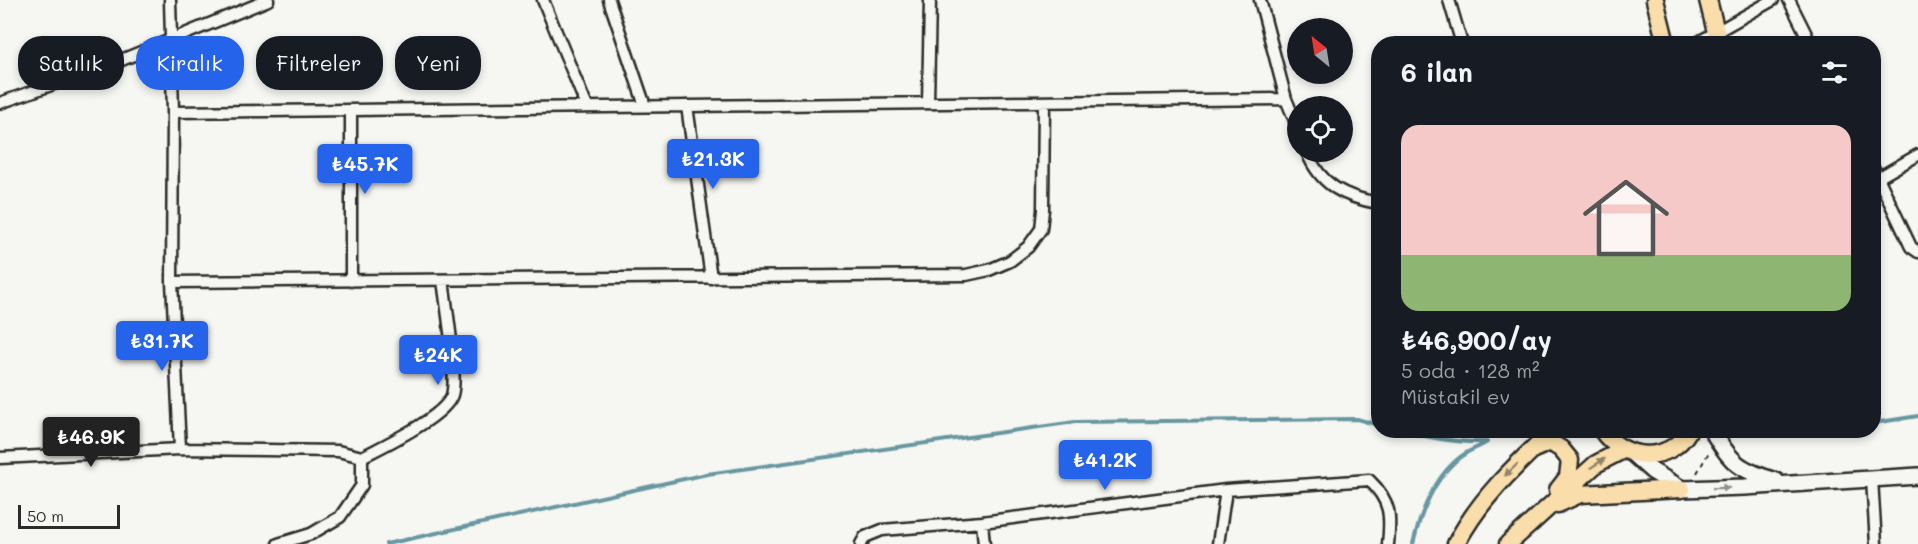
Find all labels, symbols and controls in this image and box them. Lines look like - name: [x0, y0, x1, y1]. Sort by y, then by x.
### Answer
- north arrow: [1287, 18, 1353, 84]
- map controls: [1287, 18, 1353, 162]
- chip: Satılık: [18, 36, 124, 90]
- chip: Kiralık: [136, 36, 244, 90]
- chip: Filtreler: [256, 36, 383, 90]
- chip: Yeni: [395, 36, 481, 90]
- text: 6 ilan: [1401, 55, 1473, 89]
- icon: filters: [1818, 56, 1851, 89]
- button: locate: [1287, 96, 1353, 162]
- pin: ₺21.3K: [664, 139, 762, 190]
- pin: ₺45.7K: [316, 144, 414, 195]
- text: ₺21.3K: [681, 145, 745, 171]
- text: ₺45.7K: [331, 150, 399, 176]
- icon: home: [1572, 164, 1680, 272]
- pin: ₺31.7K: [113, 321, 211, 372]
- text: ₺46,900/ay: [1401, 323, 1552, 357]
- text: ₺31.7K: [130, 327, 194, 353]
- pin: ₺24K: [402, 335, 474, 386]
- text: ₺24K: [413, 341, 463, 367]
- text: 5 oda · 128 m²: [1401, 357, 1540, 383]
- text: Müstakil ev: [1401, 383, 1510, 409]
- pin: ₺46.9K: [42, 417, 140, 468]
- text: ₺46.9K: [57, 423, 125, 449]
- pin: ₺41.2K: [1056, 440, 1154, 491]
- text: ₺41.2K: [1073, 446, 1137, 472]
- one-way arrow: [1590, 458, 1607, 469]
- one-way arrow: [1504, 463, 1518, 477]
- one-way arrow: [1711, 483, 1730, 492]
- scale bar: [18, 502, 120, 530]
- text: 50 m: [27, 505, 64, 526]

